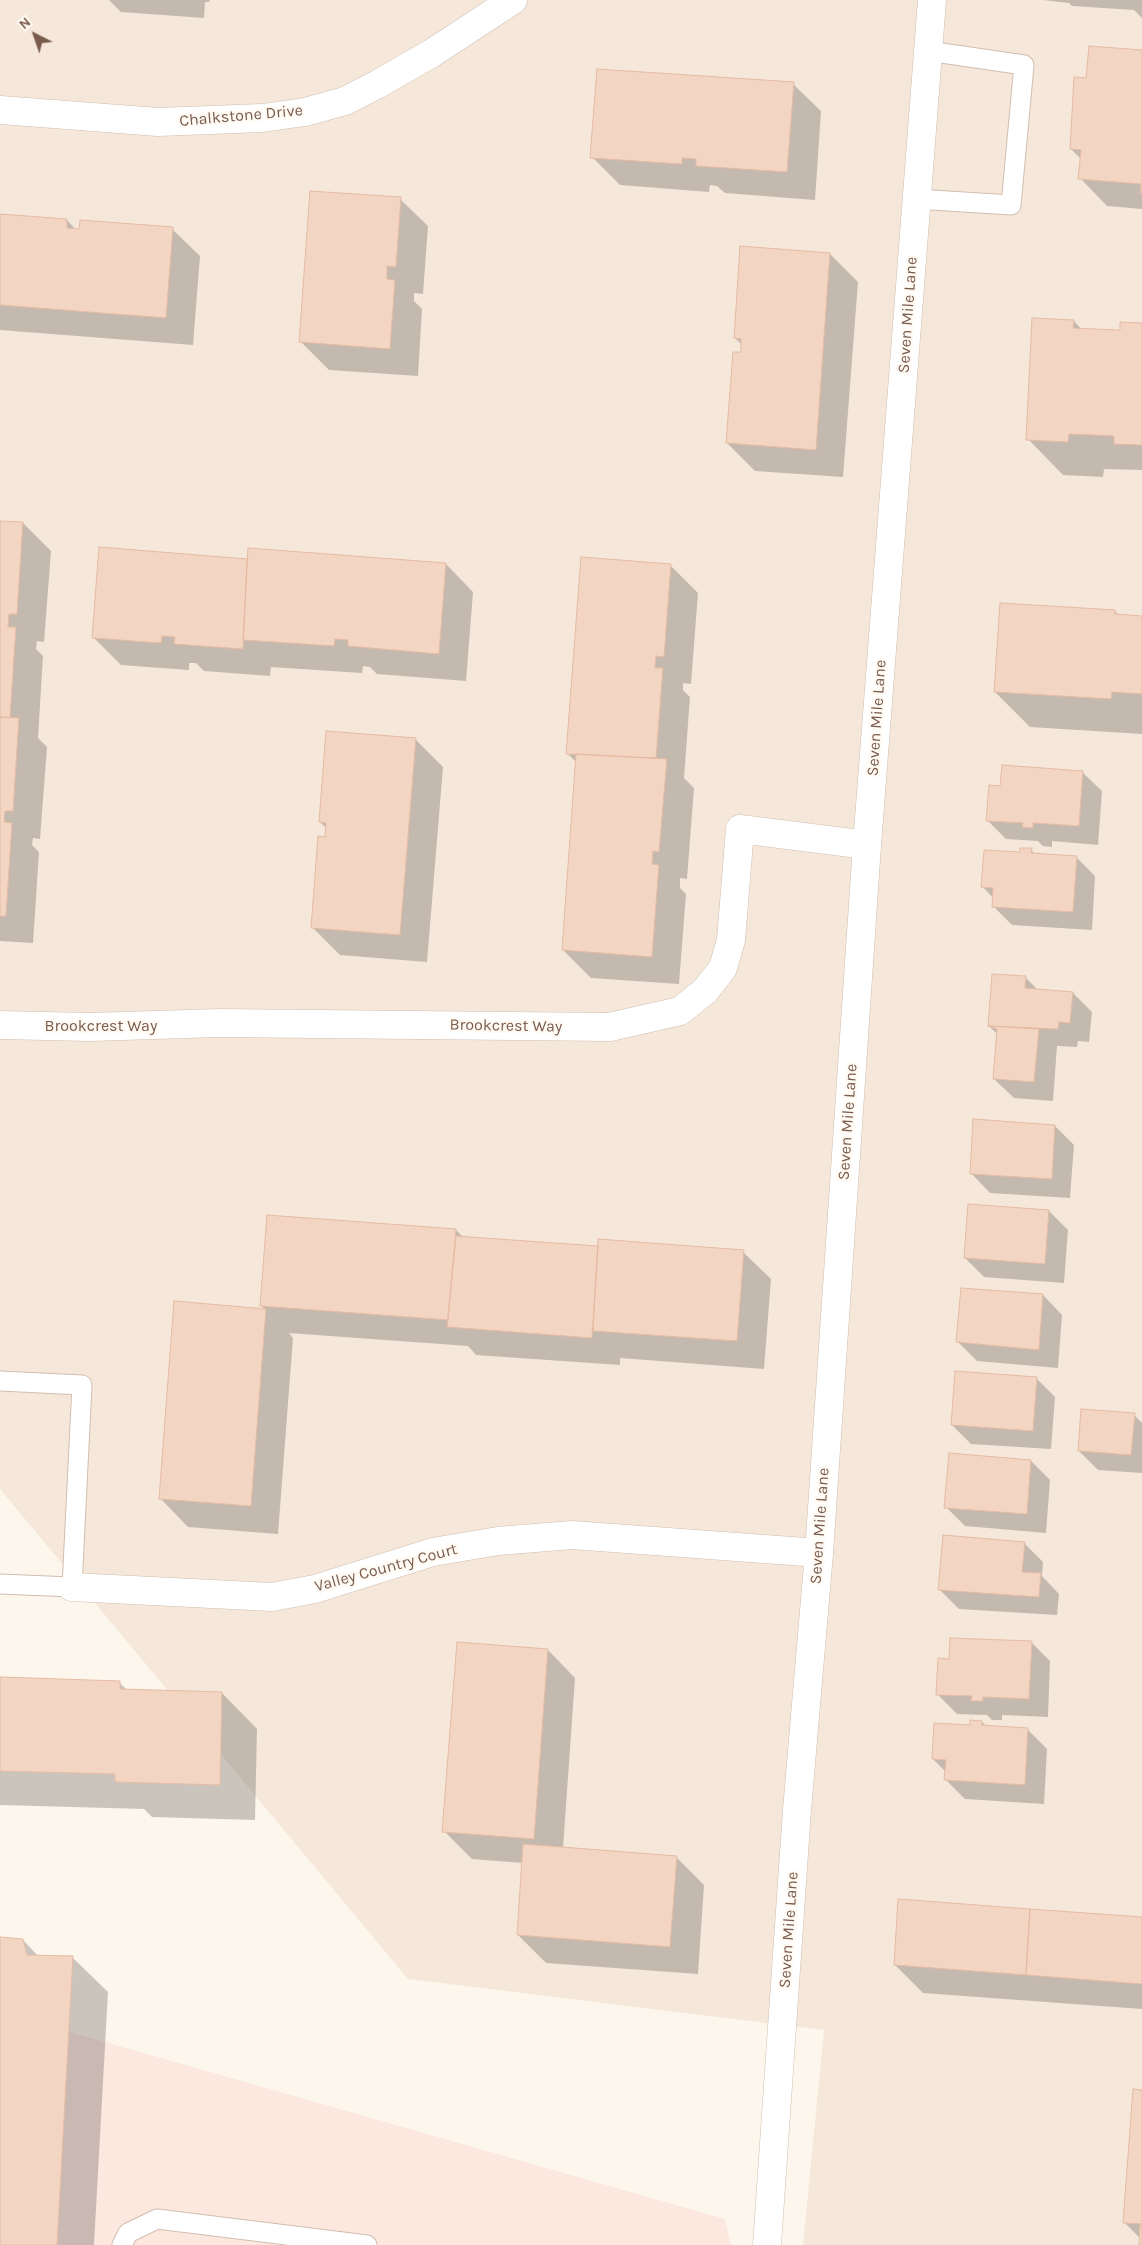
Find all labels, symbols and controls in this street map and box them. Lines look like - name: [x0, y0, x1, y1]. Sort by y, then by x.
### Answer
- north arrow: [10, 10, 60, 60]
- text: N: [15, 14, 34, 33]
- street label: Chalkstone Drive: [178, 101, 304, 131]
- street label: Seven Mile Lane: [894, 256, 922, 374]
- street label: Seven Mile Lane: [863, 659, 891, 777]
- street label: Brookcrest Way: [449, 1015, 563, 1037]
- street label: Brookcrest Way: [45, 1016, 157, 1036]
- street label: Seven Mile Lane: [834, 1063, 862, 1181]
- street label: Seven Mile Lane: [806, 1467, 834, 1585]
- street label: Valley Country Court: [313, 1540, 459, 1596]
- street label: Seven Mile Lane: [775, 1871, 803, 1989]

